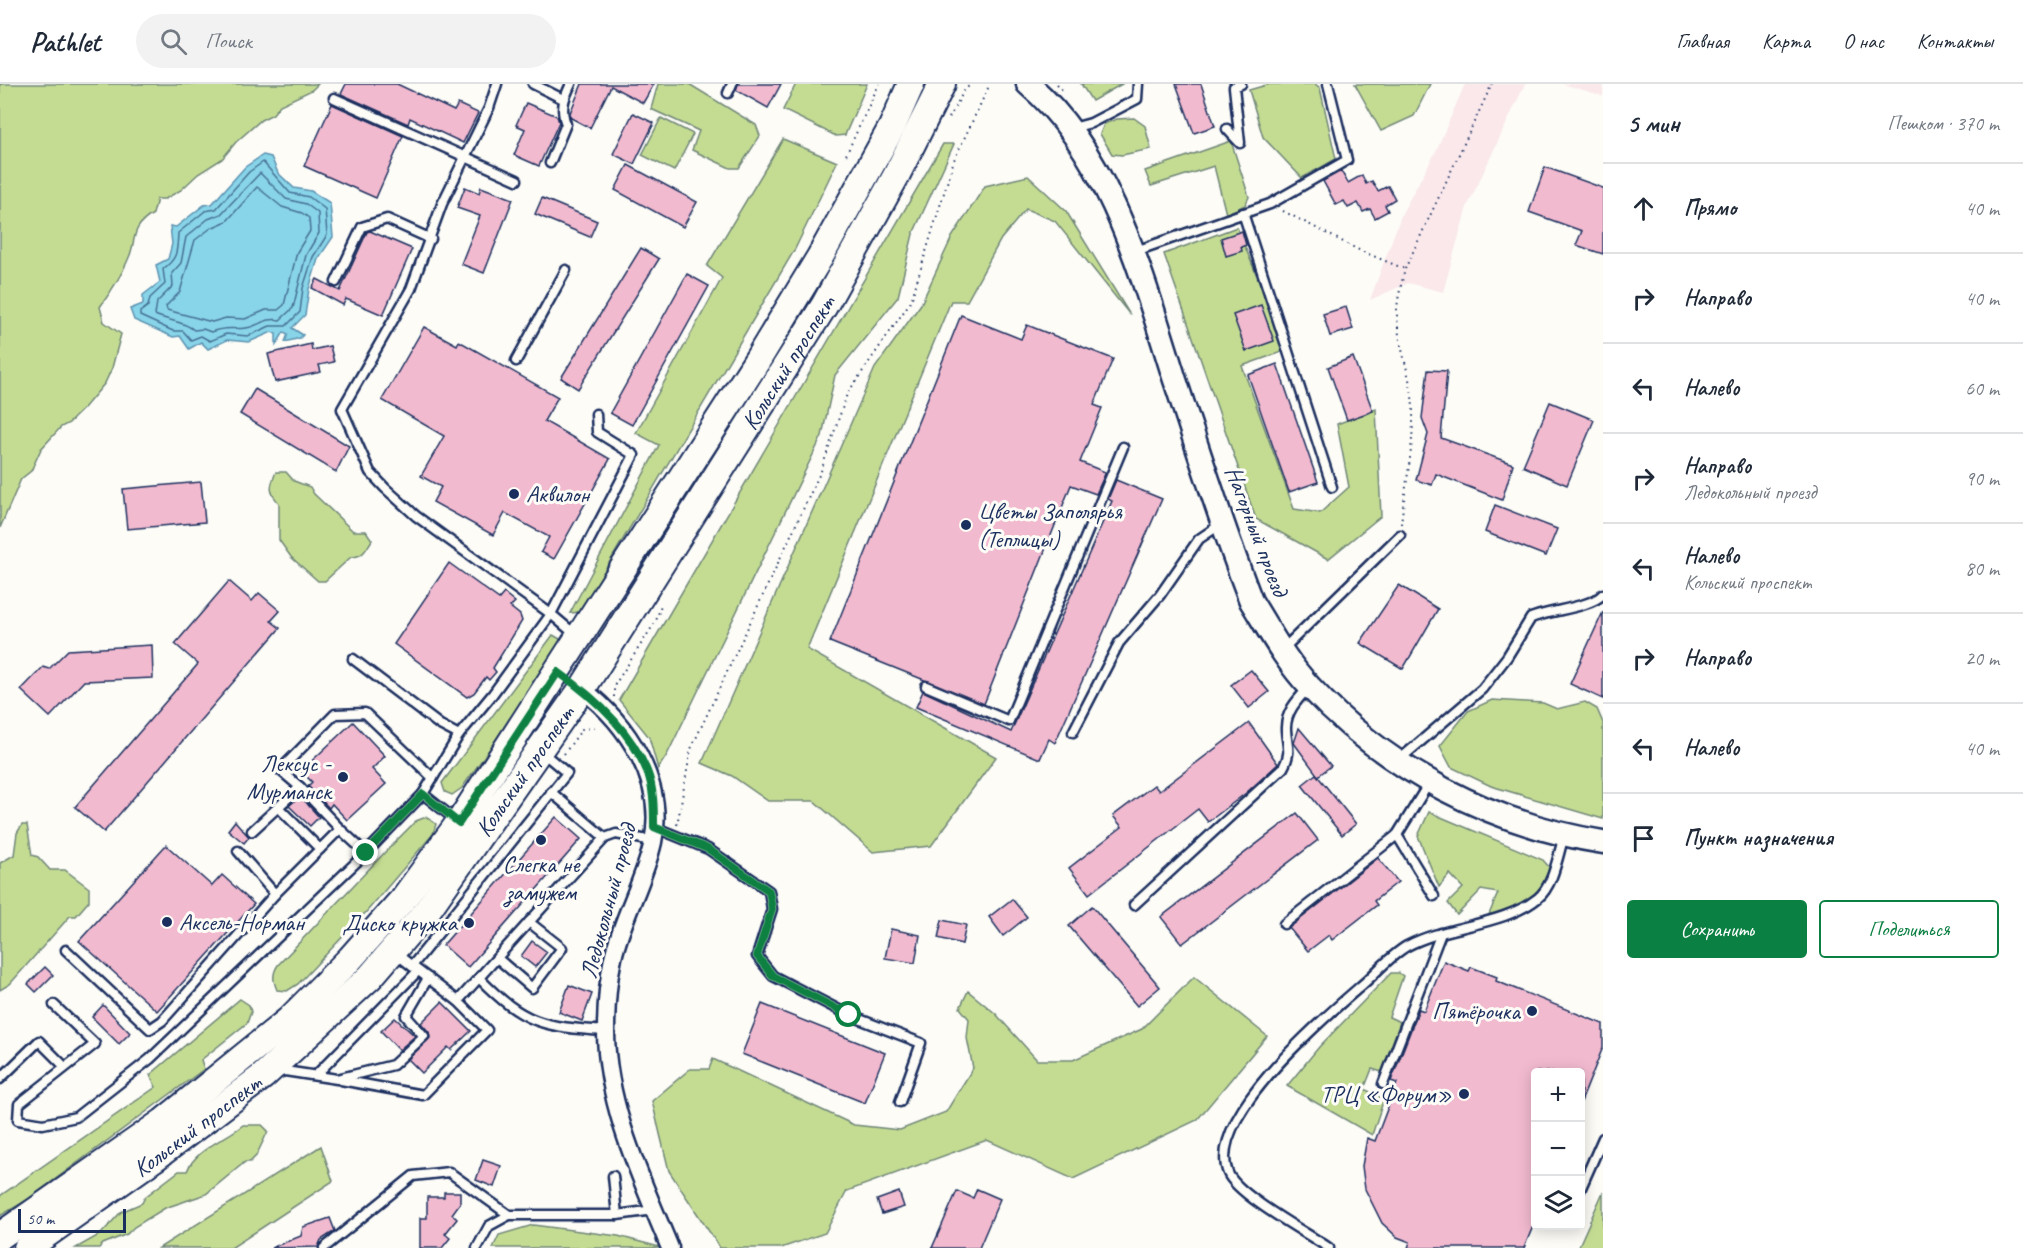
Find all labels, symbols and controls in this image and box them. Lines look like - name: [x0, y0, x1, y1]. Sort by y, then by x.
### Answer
- search box: [136, 14, 556, 68]
- text: Pathlet: [30, 24, 100, 59]
- icon: search: [157, 25, 190, 58]
- text: Поиск: [205, 27, 252, 55]
- text: Главная: [1676, 28, 1729, 54]
- text: Карта: [1762, 28, 1810, 54]
- text: О нас: [1843, 28, 1884, 54]
- text: Контакты: [1917, 28, 1993, 54]
- text: 5 мин: [1627, 107, 1679, 140]
- text: Пешком · 370 m: [1887, 111, 1999, 136]
- icon: ahead: [1627, 192, 1660, 225]
- text: Прямо: [1684, 194, 1736, 222]
- text: 40 m: [1965, 196, 1999, 221]
- icon: right: [1627, 282, 1660, 315]
- text: Направо: [1684, 284, 1751, 312]
- text: 40 m: [1965, 286, 1999, 311]
- street label: Кольский проспект: [735, 290, 842, 435]
- icon: left: [1627, 372, 1660, 405]
- text: Налево: [1684, 374, 1740, 402]
- text: 60 m: [1965, 376, 1999, 401]
- text: Направо: [1684, 452, 1751, 480]
- street label: Нагорный проезд: [1219, 462, 1296, 603]
- icon: right: [1627, 462, 1660, 495]
- text: 90 m: [1965, 466, 1999, 491]
- place label: Аквилон: [526, 479, 591, 509]
- text: Ледокольный проезд: [1684, 480, 1816, 505]
- marker: Аквилон: [507, 487, 521, 501]
- place label: Цветы Заполярья (Теплицы): [978, 496, 1123, 554]
- marker: Цветы Заполярья (Теплицы): [959, 518, 973, 532]
- text: Налево: [1684, 542, 1740, 570]
- icon: left: [1627, 552, 1660, 585]
- text: 80 m: [1965, 556, 1999, 581]
- text: Кольский проспект: [1684, 570, 1812, 595]
- icon: right: [1627, 642, 1660, 675]
- text: Направо: [1684, 644, 1751, 672]
- text: 20 m: [1965, 646, 1999, 671]
- street label: Кольский проспект: [469, 699, 581, 842]
- icon: left: [1627, 732, 1660, 765]
- text: Налево: [1684, 734, 1740, 762]
- text: 40 m: [1965, 736, 1999, 761]
- place label: Лексус - Мурманск: [247, 748, 333, 806]
- marker: Лексус - Мурманск: [336, 770, 350, 784]
- street label: Ледокольный проезд: [573, 818, 644, 981]
- icon: arrive: [1627, 822, 1660, 855]
- text: Пункт назначения: [1684, 824, 1833, 852]
- marker: Слегка не замужем: [534, 833, 548, 847]
- route end: [352, 839, 378, 865]
- place label: Слегка не замужем: [503, 849, 581, 908]
- button: Сохранить: [1627, 900, 1807, 958]
- button: Поделиться: [1819, 900, 1999, 958]
- place label: Аксель-Норман: [179, 907, 306, 937]
- place label: Диско кружка: [342, 908, 459, 938]
- marker: Аксель-Норман: [160, 915, 174, 929]
- marker: Диско кружка: [462, 916, 476, 930]
- place label: Пятёрочка: [1432, 996, 1521, 1026]
- route start: [835, 1001, 861, 1027]
- marker: Пятёрочка: [1525, 1004, 1539, 1018]
- street label: Кольский проспект: [127, 1067, 268, 1183]
- map controls: [1531, 1068, 1585, 1230]
- button: +: [1531, 1068, 1585, 1122]
- place label: ТРЦ «Форум»: [1320, 1079, 1452, 1109]
- marker: ТРЦ «Форум»: [1457, 1087, 1471, 1101]
- button: −: [1531, 1122, 1585, 1176]
- button: layers: [1531, 1176, 1585, 1230]
- scale bar: [18, 1206, 126, 1234]
- text: 50 m: [27, 1209, 54, 1229]

